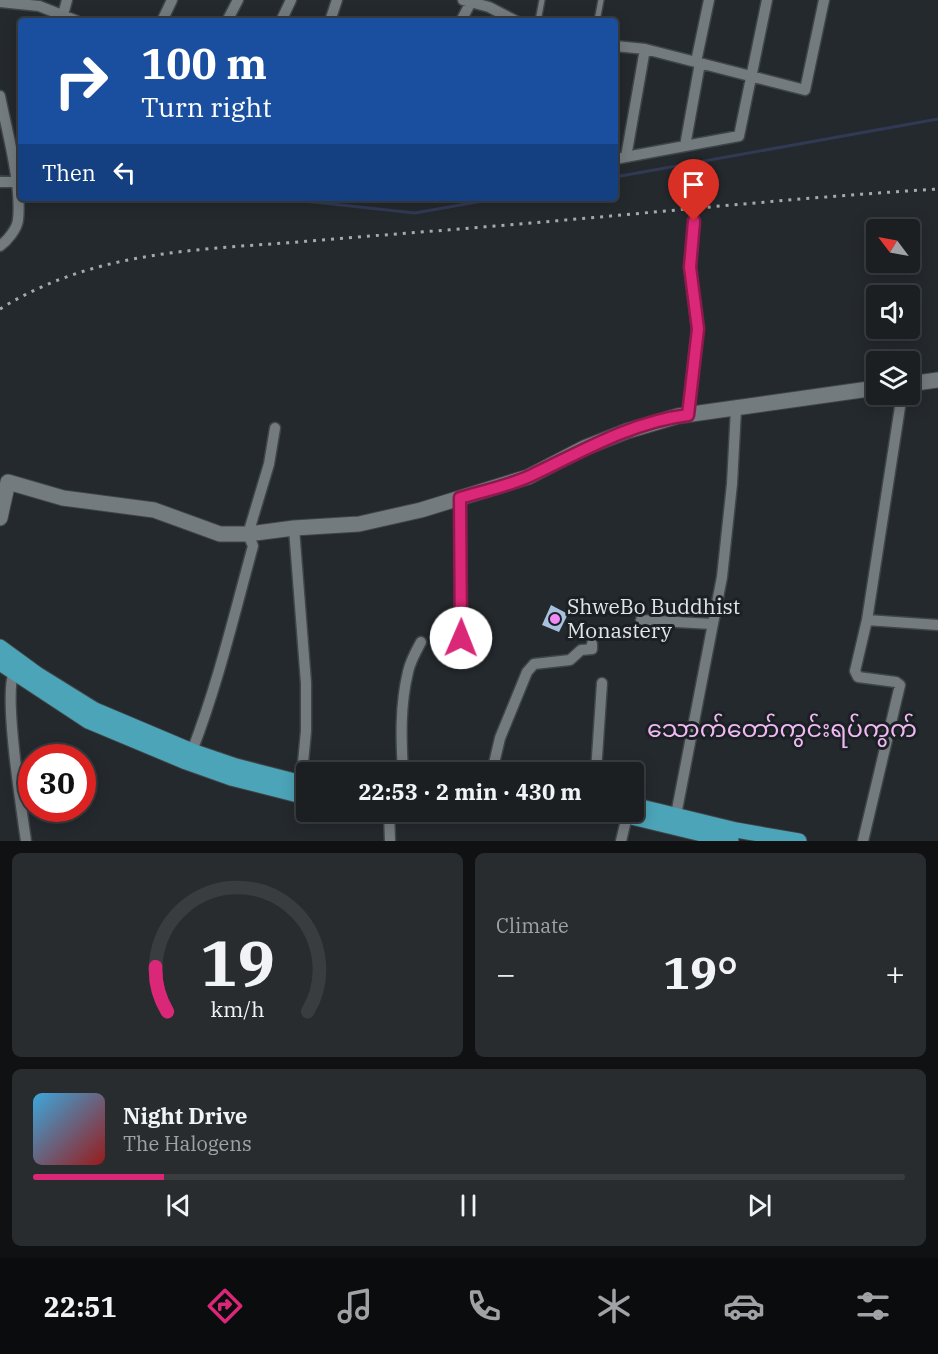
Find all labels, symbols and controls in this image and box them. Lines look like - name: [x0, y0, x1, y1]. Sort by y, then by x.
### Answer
- text: 100 m: [141, 36, 267, 91]
- icon: right: [42, 42, 120, 120]
- text: Turn right: [141, 89, 272, 124]
- icon: left: [108, 156, 141, 189]
- text: Then: [42, 158, 96, 187]
- pin: [668, 159, 719, 221]
- icon: arrive: [677, 168, 710, 201]
- north arrow: [866, 219, 920, 273]
- map controls: [866, 219, 920, 405]
- button: sound: [866, 285, 920, 339]
- button: layers: [866, 351, 920, 405]
- place label: ShweBo Buddhist Monastery: [567, 592, 740, 644]
- position arrow: [429, 606, 493, 670]
- marker: ShweBo Buddhist Monastery: [548, 612, 562, 626]
- district label: သောက်တော်ကွင်းရပ်ကွက်: [647, 712, 917, 748]
- speed limit sign: 30: [18, 744, 96, 822]
- text: 22:53 · 2 min · 430 m: [358, 777, 582, 806]
- text: Climate: [496, 912, 569, 939]
- text: 19: [200, 922, 275, 1003]
- text: 19°: [663, 943, 738, 1001]
- text: −: [496, 952, 516, 995]
- text: +: [885, 952, 905, 995]
- text: km/h: [210, 995, 265, 1023]
- text: Night Drive: [123, 1101, 248, 1130]
- text: The Halogens: [123, 1130, 252, 1157]
- icon: previous: [162, 1189, 195, 1222]
- icon: pause: [452, 1189, 485, 1222]
- icon: next: [743, 1189, 776, 1222]
- icon: directions: [204, 1285, 246, 1327]
- icon: music: [334, 1285, 376, 1327]
- icon: phone: [463, 1285, 505, 1327]
- icon: climate: [593, 1285, 635, 1327]
- icon: car: [723, 1285, 765, 1327]
- icon: filters: [852, 1285, 894, 1327]
- text: 22:51: [44, 1289, 117, 1324]

